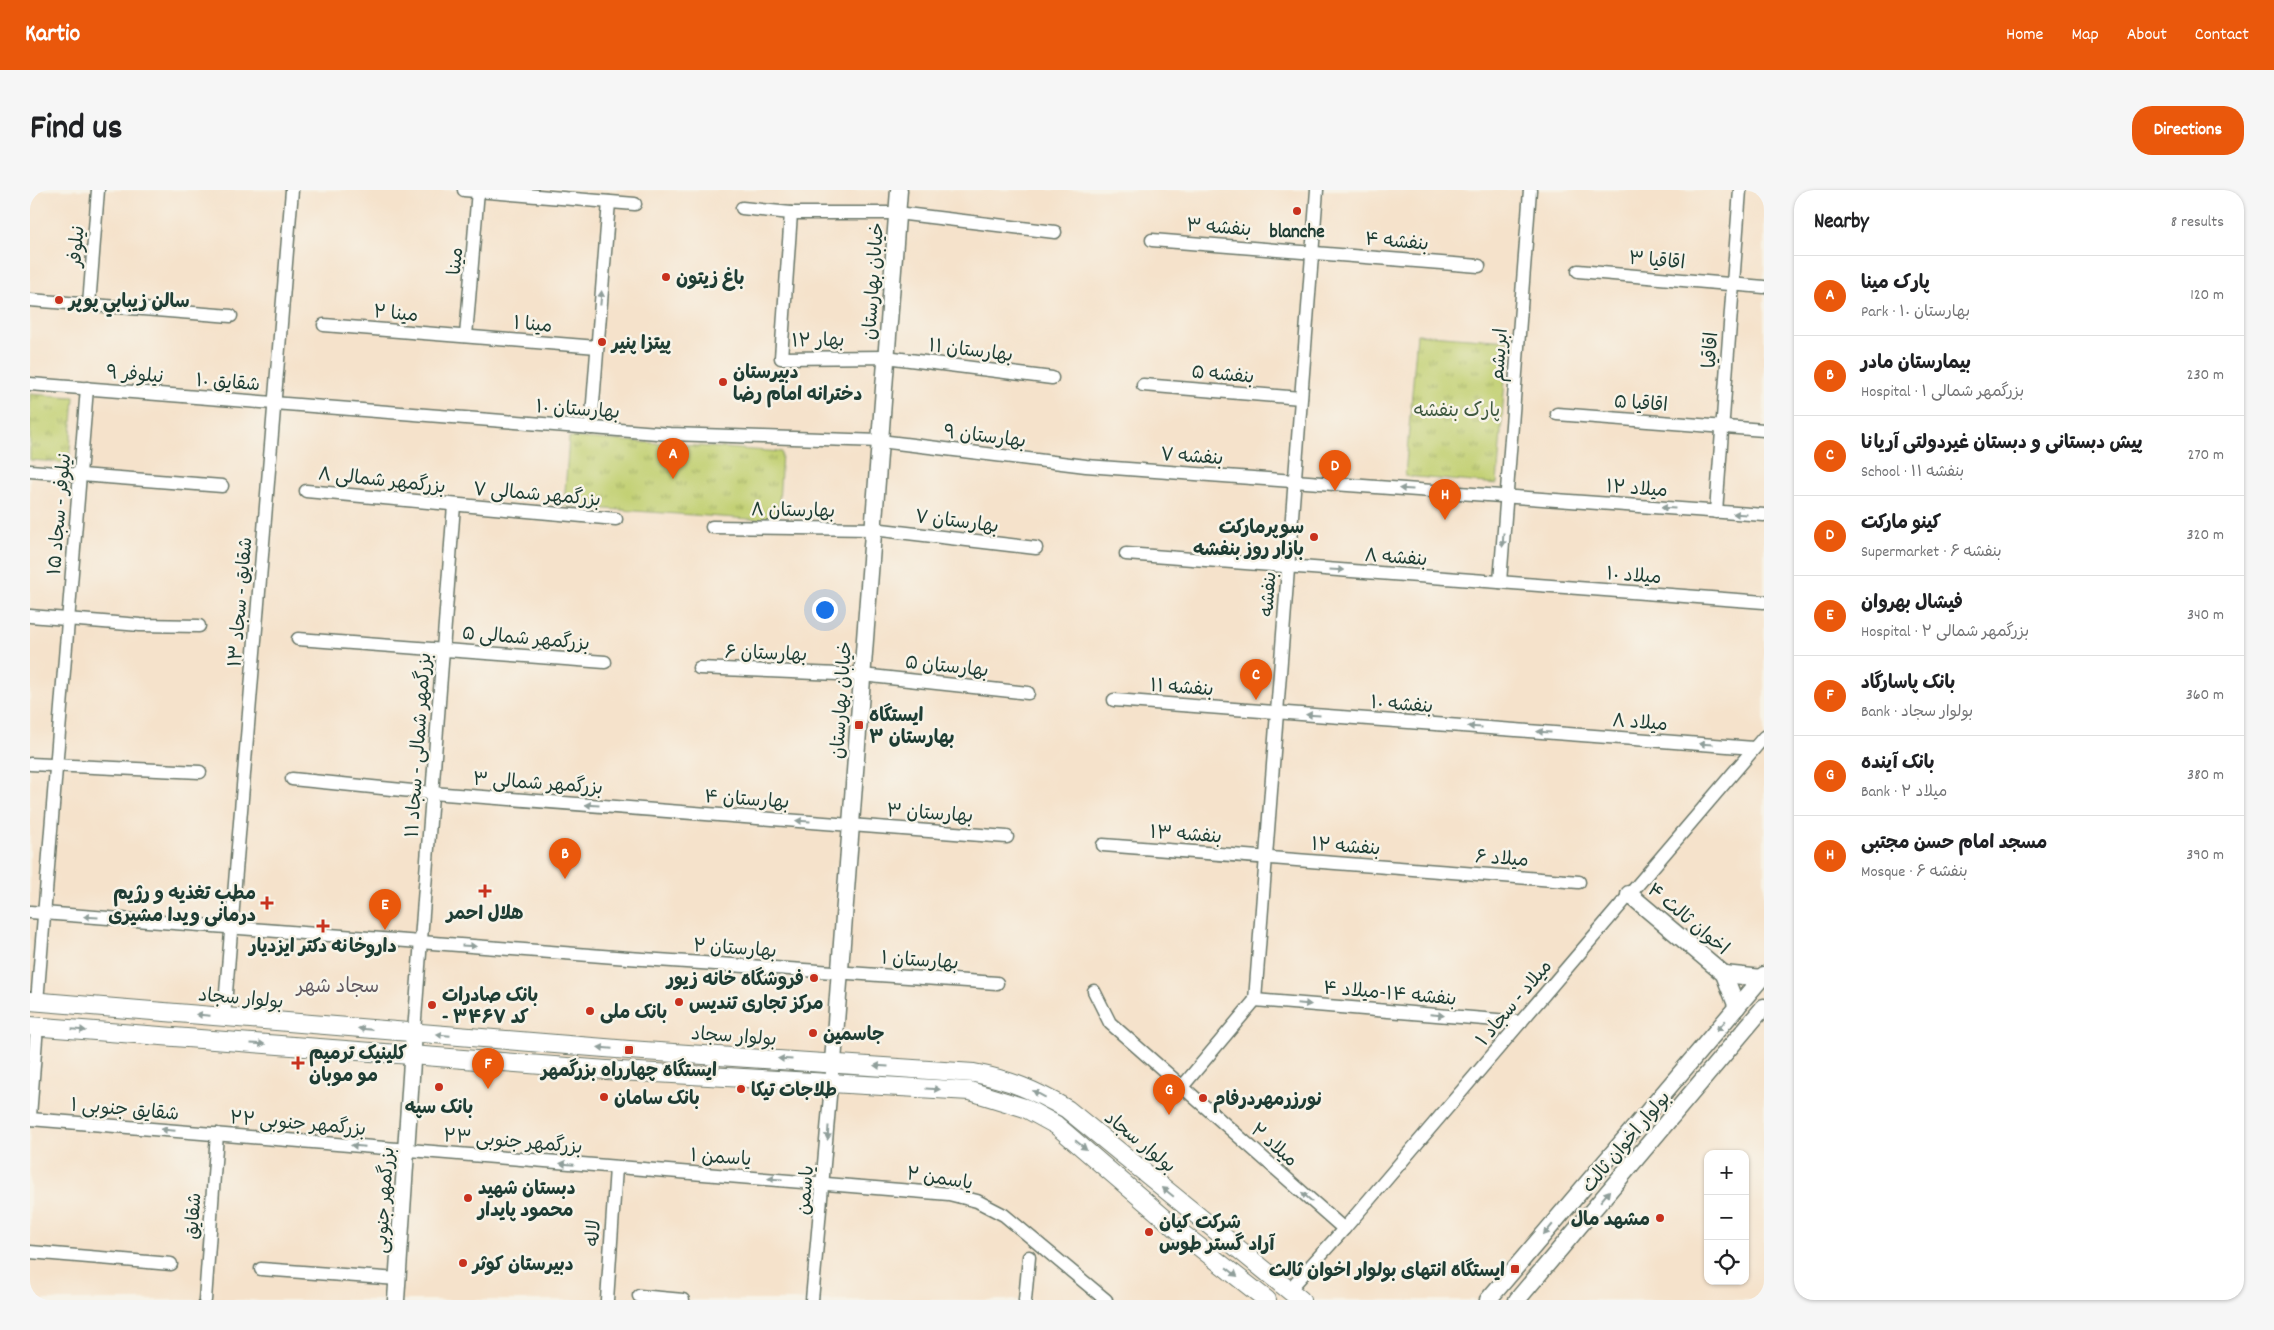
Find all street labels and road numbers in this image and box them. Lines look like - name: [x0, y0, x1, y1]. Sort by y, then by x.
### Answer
- street label: بنفشه ۳: [1185, 214, 1252, 245]
- street label: خیابان بهارستان: [858, 221, 893, 341]
- street label: نیلوفر: [63, 225, 94, 270]
- street label: بنفشه ۴: [1364, 227, 1430, 260]
- street label: مینا: [443, 246, 472, 276]
- street label: اقاقیا ۳: [1627, 247, 1686, 278]
- street label: مینا ۲: [372, 300, 419, 331]
- street label: مینا ۱: [512, 311, 553, 342]
- street label: ابریشم: [1486, 327, 1517, 383]
- street label: بهار ۱۲: [791, 329, 845, 356]
- street label: اقاقیا: [1698, 331, 1727, 369]
- street label: بهارستان ۱۱: [927, 334, 1014, 371]
- street label: بنفشه ۵: [1190, 360, 1255, 393]
- street label: نیلوفر ۹: [105, 361, 165, 392]
- street label: شقایق ۱۰: [195, 369, 261, 400]
- street label: اقاقیا ۵: [1613, 390, 1669, 421]
- street label: بهارستان ۱۰: [535, 395, 621, 428]
- street label: بهارستان ۹: [942, 420, 1027, 457]
- street label: بنفشه ۷: [1159, 443, 1224, 474]
- street label: نیلوفر - سجاد ۱۵: [43, 452, 80, 576]
- street label: بزرگمهر شمالی ۸: [316, 462, 447, 503]
- street label: میلاد ۱۲: [1605, 475, 1669, 506]
- street label: بزرگمهر شمالی ۷: [472, 477, 602, 516]
- street label: بهارستان ۸: [751, 498, 835, 527]
- street label: بهارستان ۷: [913, 505, 1000, 542]
- street label: شقایق - سجاد ۱۳: [223, 536, 262, 668]
- street label: بنفشه ۸: [1363, 544, 1428, 575]
- street label: میلاد ۱۰: [1605, 562, 1662, 593]
- street label: بنفشه: [1255, 571, 1286, 618]
- street label: بزرگمهر شمالی ۵: [461, 621, 591, 660]
- street label: خیابان بهارستان: [826, 640, 861, 760]
- street label: بهارستان ۶: [724, 641, 808, 670]
- street label: بهارستان ۵: [903, 651, 990, 686]
- street label: بزرگمهر شمالی - سجاد ۱۱: [401, 652, 440, 839]
- street label: بنفشه ۱۱: [1149, 674, 1214, 705]
- street label: بنفشه ۱۰: [1370, 691, 1434, 722]
- street label: میلاد ۸: [1611, 709, 1668, 740]
- street label: بزرگمهر شمالی ۳: [472, 767, 604, 804]
- street label: بهارستان ۴: [703, 785, 790, 818]
- street label: بهارستان ۳: [886, 799, 974, 832]
- street label: بنفشه ۱۳: [1149, 821, 1223, 852]
- street label: بنفشه ۱۲: [1310, 833, 1381, 864]
- street label: میلاد ۶: [1474, 845, 1529, 876]
- street label: اخوان ثالث ۴: [1640, 878, 1734, 963]
- street label: بهارستان ۲: [692, 934, 778, 967]
- street label: بهارستان ۱: [880, 946, 960, 979]
- street label: میلاد - سجاد ۱: [1471, 955, 1560, 1053]
- street label: بنفشه ۱۴-میلاد ۴: [1322, 976, 1457, 1015]
- street label: بولوار سجاد: [197, 983, 285, 1018]
- street label: بولوار سجاد: [690, 1022, 777, 1055]
- street label: بولوار اخوان ثالث: [1577, 1086, 1678, 1200]
- street label: شقایق جنوبی ۱: [69, 1093, 180, 1130]
- street label: بزرگمهر جنوبی ۲۲: [228, 1106, 367, 1145]
- street label: بولوار سجاد: [1097, 1106, 1181, 1181]
- street label: میلاد ۲: [1243, 1118, 1302, 1175]
- street label: بزرگمهر جنوبی ۲۳: [442, 1124, 583, 1163]
- street label: یاسمن ۱: [689, 1144, 752, 1175]
- street label: بزرگمهر جنوبی: [369, 1146, 404, 1254]
- street label: یاسمن ۲: [904, 1162, 975, 1199]
- street label: یاسمن: [792, 1164, 823, 1216]
- street label: شقایق: [180, 1192, 211, 1241]
- street label: لاله: [581, 1219, 610, 1247]

